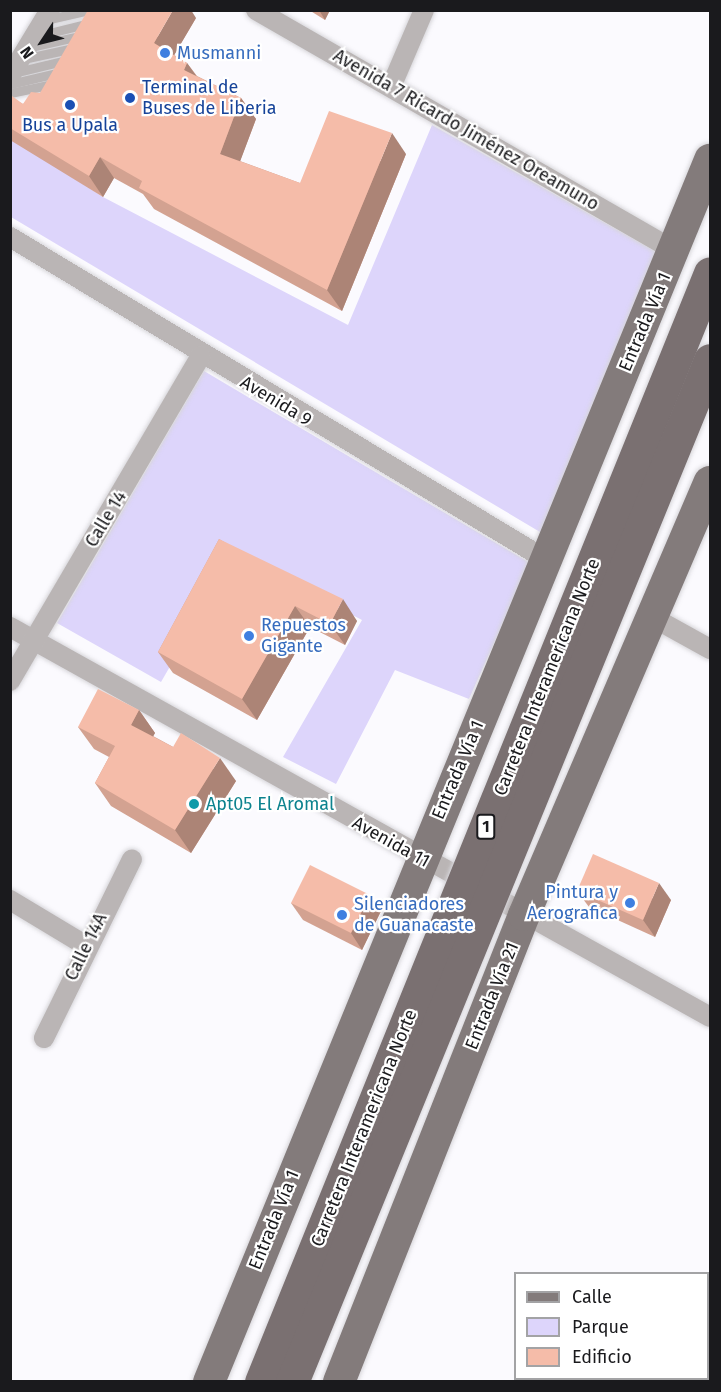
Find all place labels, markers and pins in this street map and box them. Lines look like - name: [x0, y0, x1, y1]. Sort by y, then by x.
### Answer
- place label: Musmanni: [177, 42, 261, 64]
- marker: Musmanni: [158, 46, 172, 60]
- place label: Terminal de Buses de Liberia: [142, 77, 277, 119]
- marker: Terminal de Buses de Liberia: [123, 91, 137, 105]
- marker: Bus a Upala: [63, 98, 77, 112]
- place label: Bus a Upala: [22, 114, 118, 136]
- place label: Repuestos Gigante: [261, 615, 346, 658]
- marker: Repuestos Gigante: [242, 629, 256, 643]
- place label: Apt05 El Aromal: [206, 793, 334, 815]
- marker: Apt05 El Aromal: [187, 797, 201, 811]
- place label: Pintura y Aerografica: [527, 882, 618, 924]
- place label: Silenciadores de Guanacaste: [354, 894, 474, 936]
- marker: Pintura y Aerografica: [623, 896, 637, 910]
- marker: Silenciadores de Guanacaste: [335, 908, 349, 922]

